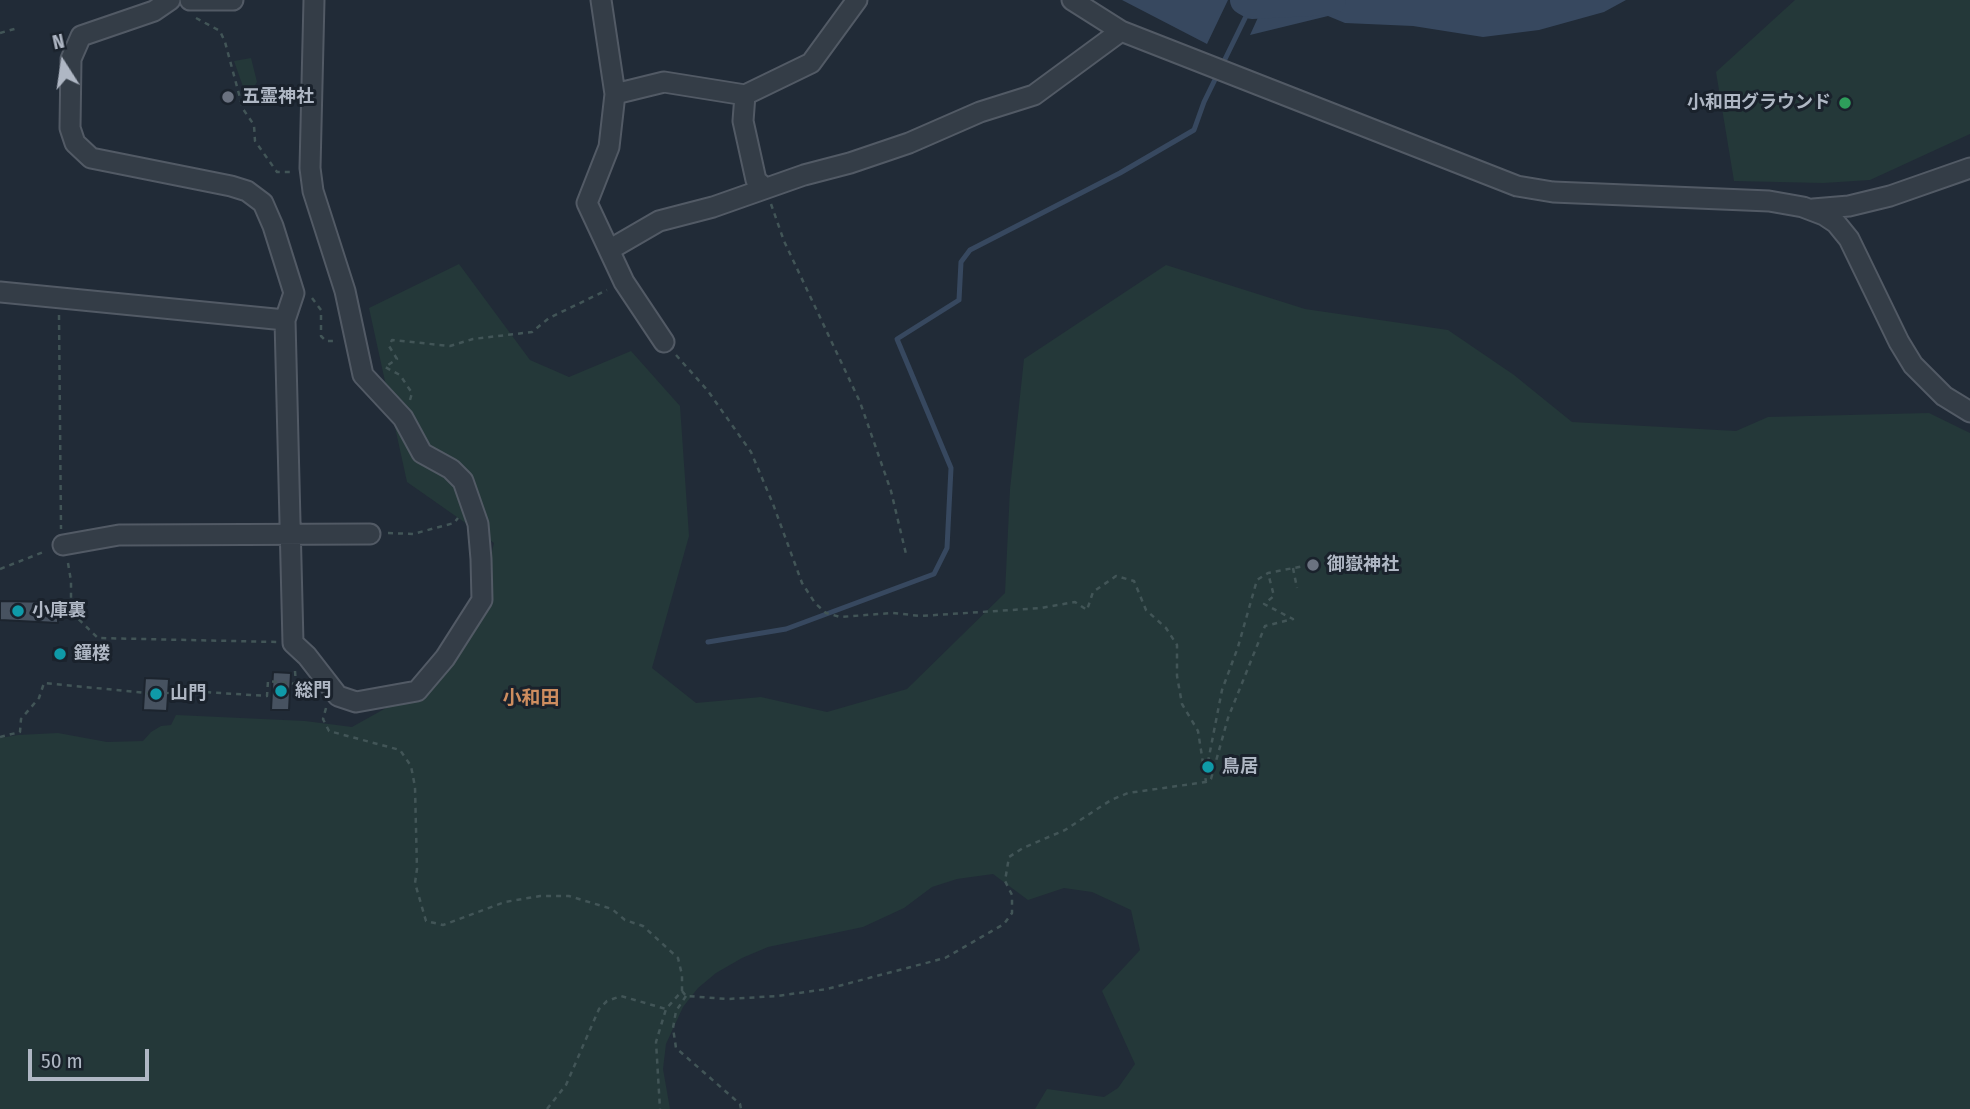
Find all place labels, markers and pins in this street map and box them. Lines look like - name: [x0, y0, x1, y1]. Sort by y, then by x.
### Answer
- place label: 五霊神社: [242, 86, 314, 108]
- marker: 五霊神社: [220, 89, 236, 105]
- place label: 小和田グラウンド: [1687, 92, 1831, 114]
- marker: 小和田グラウンド: [1837, 95, 1853, 111]
- place label: 御嶽神社: [1327, 554, 1399, 576]
- marker: 御嶽神社: [1305, 557, 1321, 573]
- place label: 小庫裏: [32, 600, 86, 622]
- marker: 小庫裏: [10, 603, 26, 619]
- place label: 鐘楼: [74, 643, 110, 665]
- marker: 鐘楼: [52, 646, 68, 662]
- place label: 総門: [295, 680, 331, 702]
- place label: 山門: [170, 683, 206, 705]
- marker: 総門: [273, 683, 289, 699]
- marker: 山門: [148, 686, 164, 702]
- place label: 鳥居: [1222, 756, 1258, 778]
- marker: 鳥居: [1200, 759, 1216, 775]

